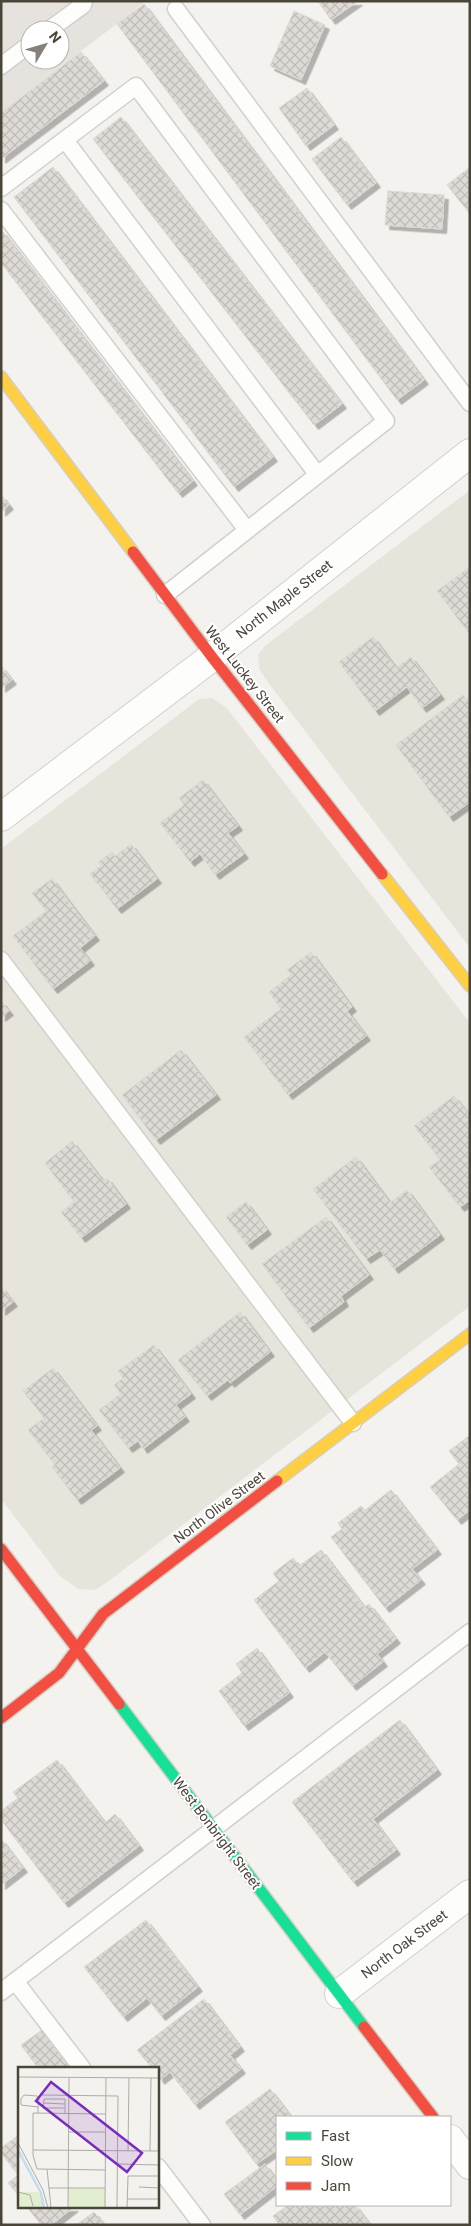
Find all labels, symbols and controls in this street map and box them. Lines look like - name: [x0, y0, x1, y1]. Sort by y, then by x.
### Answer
- north arrow: [20, 20, 70, 70]
- text: N: [46, 28, 65, 46]
- street label: North Maple Street: [233, 556, 336, 642]
- street label: West Luckey Street: [202, 622, 288, 726]
- street label: North Olive Street: [170, 1467, 268, 1546]
- street label: West Bonbright Street: [170, 1774, 265, 1892]
- street label: North Oak Street: [358, 1906, 451, 1982]
- inset map: [18, 2067, 159, 2208]
- legend: [276, 2116, 451, 2206]
- text: Fast: [321, 2127, 350, 2145]
- text: Slow: [321, 2152, 353, 2170]
- text: Jam: [321, 2177, 351, 2195]

